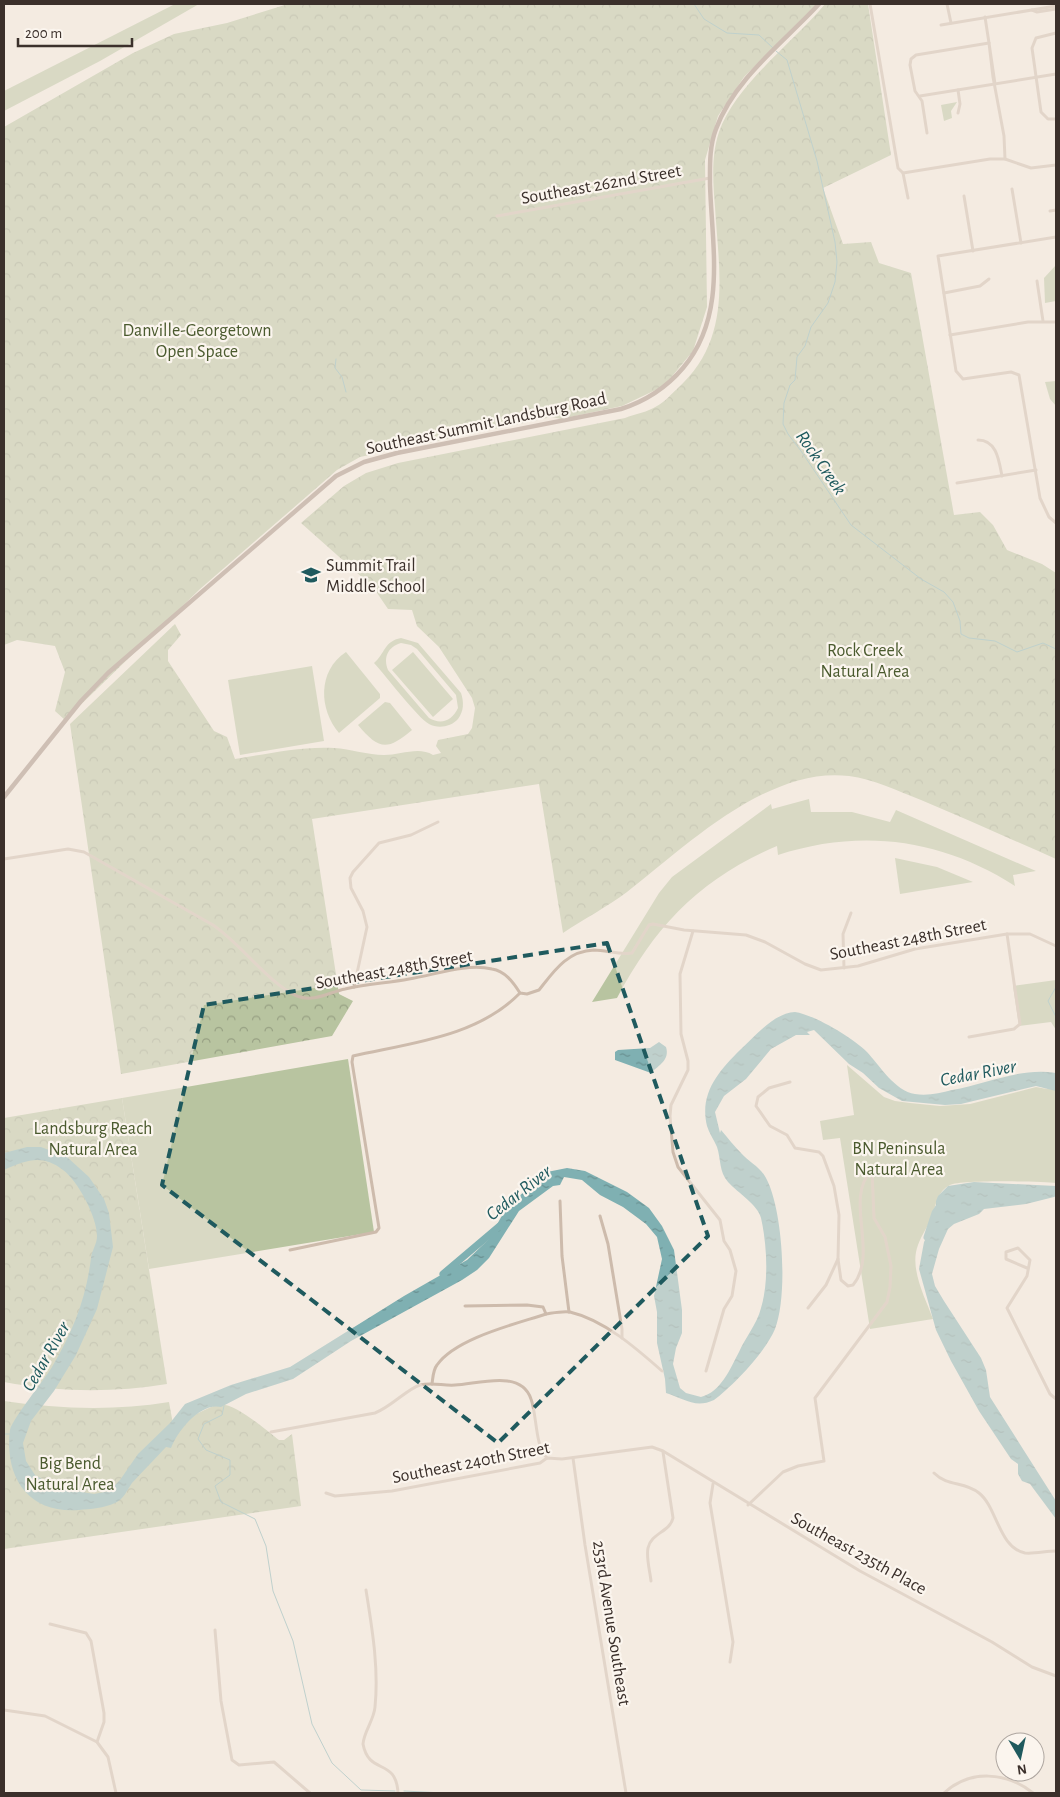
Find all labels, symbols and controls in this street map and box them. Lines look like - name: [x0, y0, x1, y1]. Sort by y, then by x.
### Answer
- scale bar: [18, 15, 131, 47]
- text: 200 m: [25, 26, 62, 41]
- street label: Southeast 262nd Street: [520, 162, 683, 208]
- park label: Danville-Georgetown Open Space: [122, 322, 272, 361]
- street label: Southeast Summit Landsburg Road: [365, 390, 608, 458]
- water label: Rock Creek: [792, 427, 850, 499]
- place label: Summit Trail Middle School: [326, 557, 425, 596]
- school or university icon: Summit Trail Middle School: [300, 564, 322, 586]
- park label: Rock Creek Natural Area: [821, 642, 910, 681]
- street label: Southeast 248th Street: [828, 916, 988, 964]
- street label: Southeast 248th Street: [314, 947, 474, 993]
- water label: Cedar River: [939, 1057, 1019, 1090]
- park label: Landsburg Reach Natural Area: [34, 1120, 152, 1159]
- park label: BN Peninsula Natural Area: [852, 1140, 946, 1179]
- water label: Cedar River: [483, 1161, 556, 1224]
- water label: Cedar River: [19, 1318, 74, 1395]
- street label: Southeast 240th Street: [391, 1439, 552, 1487]
- park label: Big Bend Natural Area: [26, 1455, 115, 1494]
- street label: Southeast 235th Place: [788, 1509, 929, 1599]
- street label: 253rd Avenue Southeast: [589, 1539, 633, 1707]
- north arrow: [995, 1732, 1045, 1782]
- text: N: [1016, 1761, 1028, 1777]

